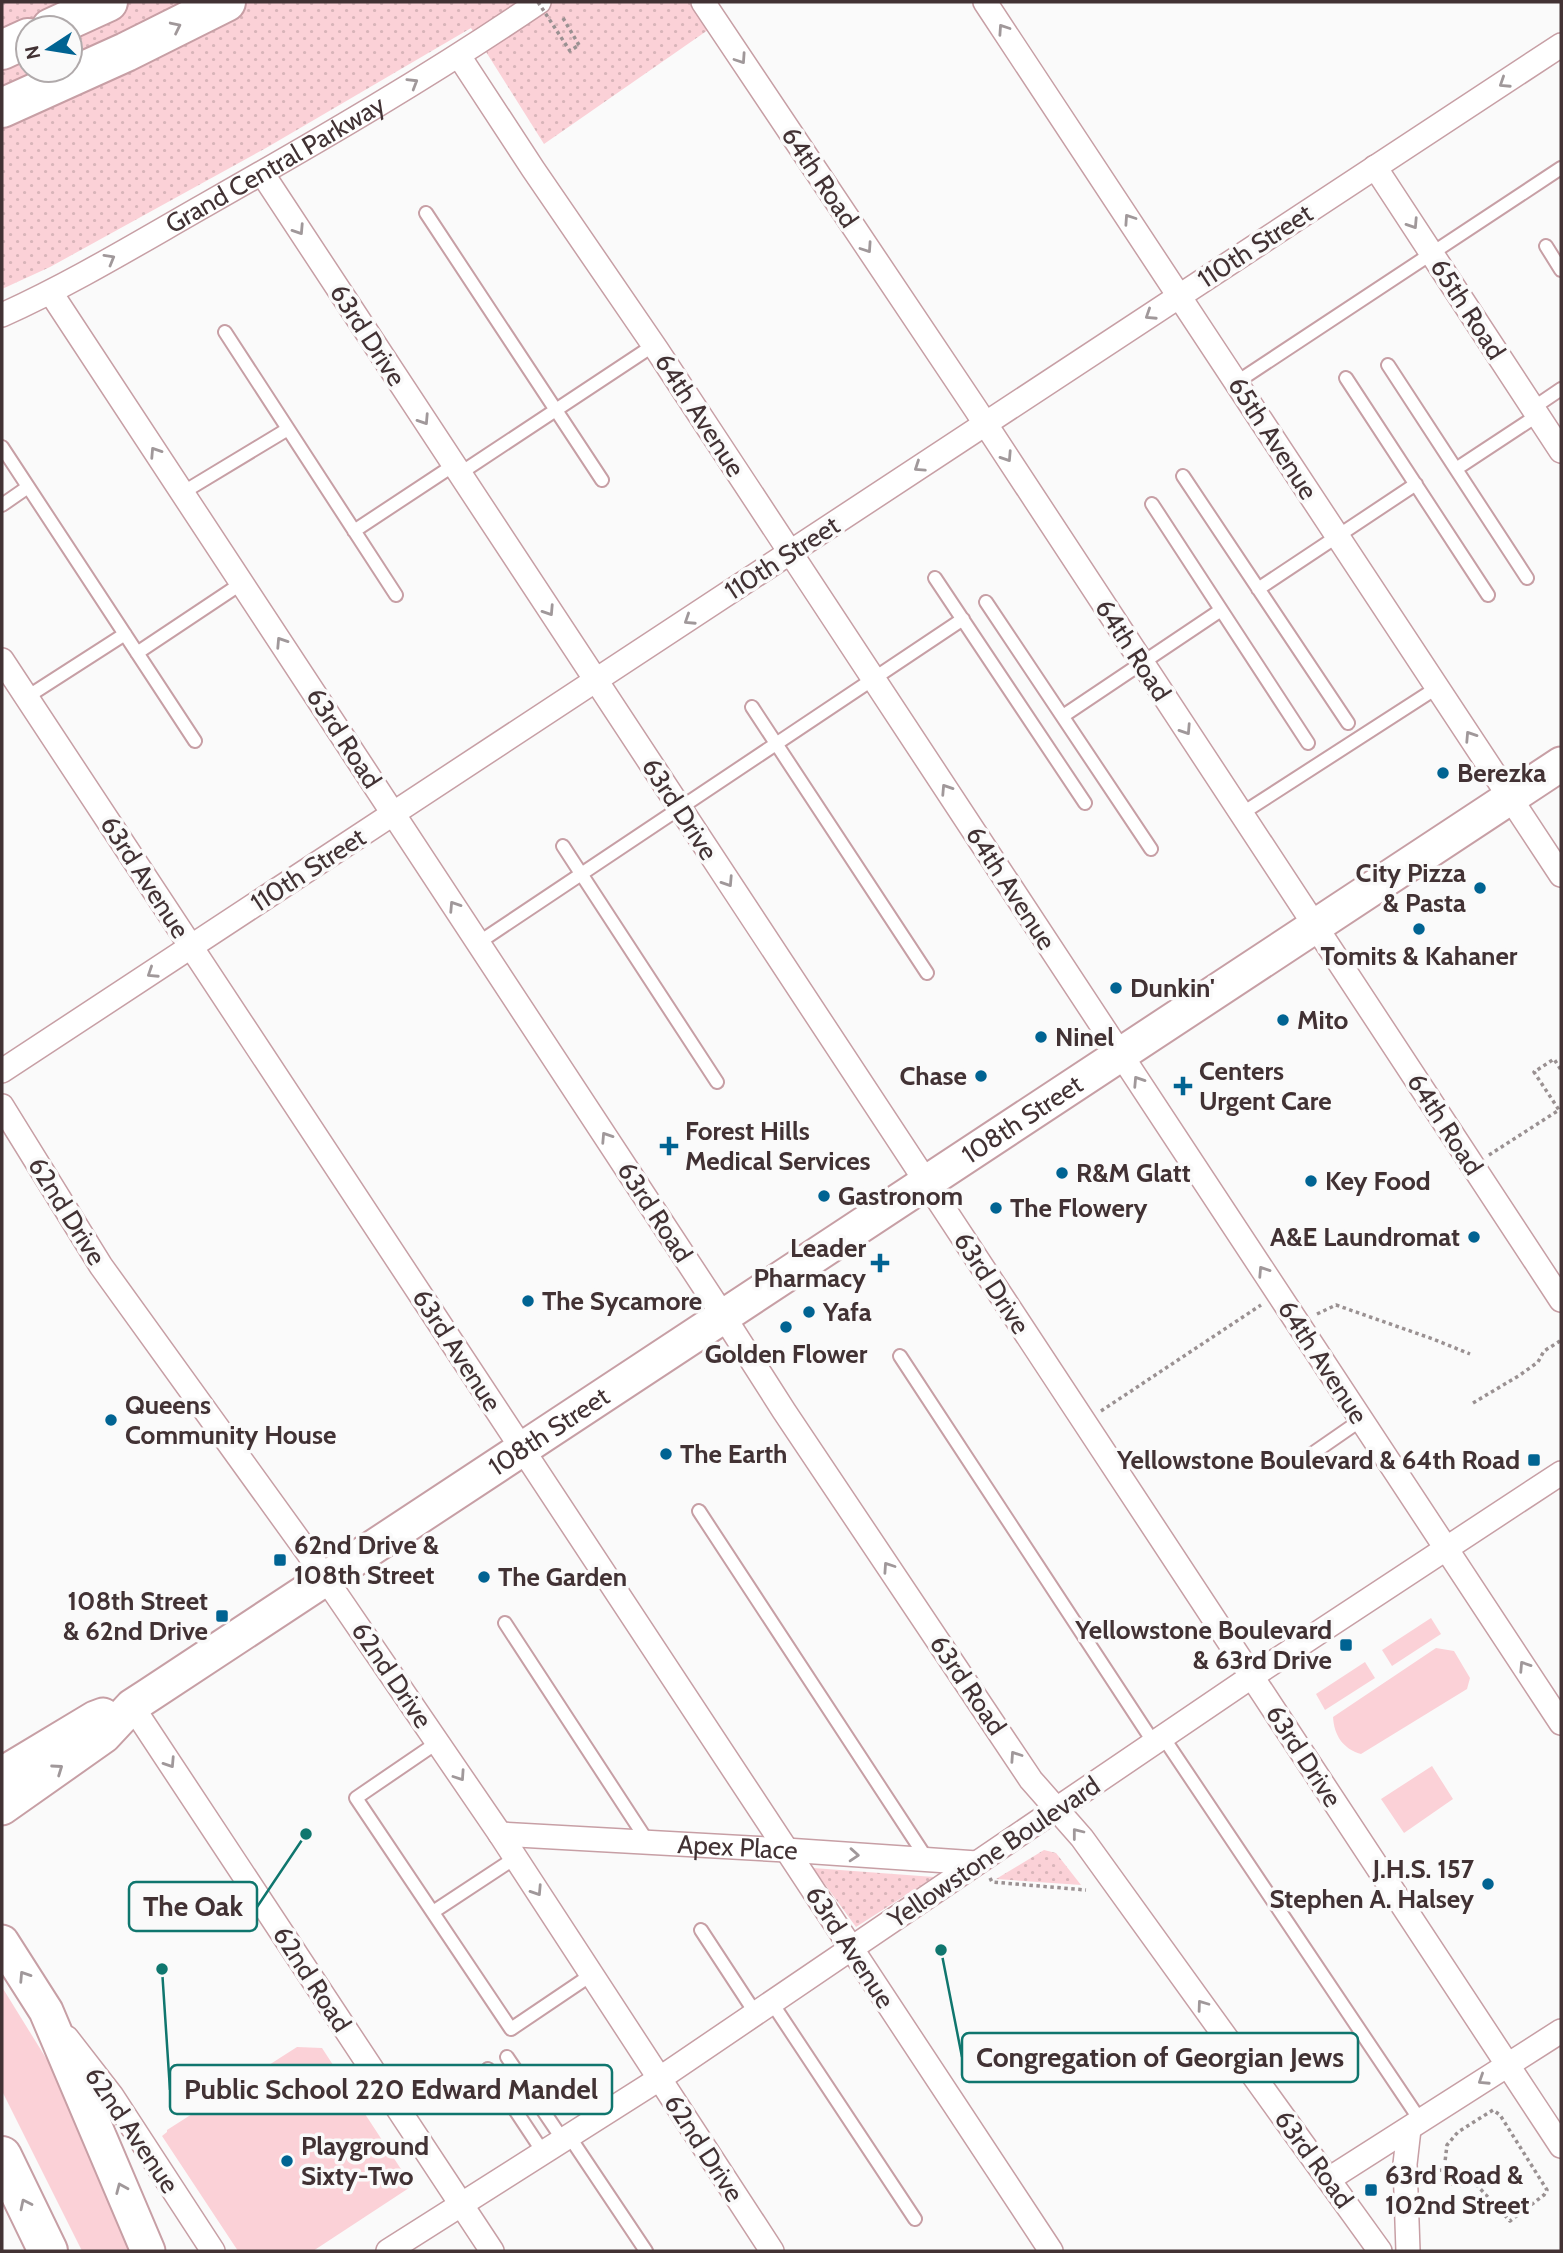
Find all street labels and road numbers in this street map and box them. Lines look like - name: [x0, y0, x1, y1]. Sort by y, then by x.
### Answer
- street label: Grand Central Parkway: [160, 88, 391, 240]
- street label: 64th Road: [775, 120, 865, 234]
- street label: 110th Street: [1192, 197, 1319, 295]
- street label: 65th Road: [1424, 253, 1512, 365]
- street label: 63rd Drive: [323, 278, 413, 392]
- street label: 64th Avenue: [648, 347, 752, 483]
- street label: 65th Avenue: [1221, 371, 1325, 505]
- street label: 110th Street: [719, 509, 846, 607]
- street label: 64th Road: [1088, 593, 1178, 707]
- street label: 63rd Road: [300, 682, 388, 794]
- street label: 63rd Drive: [635, 752, 725, 866]
- street label: 63rd Avenue: [94, 810, 196, 944]
- street label: 64th Avenue: [959, 820, 1063, 956]
- street label: 110th Street: [245, 821, 372, 919]
- street label: 64th Road: [1400, 1067, 1490, 1181]
- street label: 108th Street: [956, 1068, 1089, 1171]
- street label: 62nd Drive: [21, 1151, 113, 1271]
- street label: 63rd Road: [611, 1156, 699, 1268]
- street label: 63rd Drive: [947, 1226, 1037, 1340]
- street label: 63rd Avenue: [406, 1283, 508, 1417]
- street label: 64th Avenue: [1271, 1294, 1375, 1430]
- street label: 108th Street: [482, 1380, 615, 1483]
- street label: 62nd Drive: [345, 1616, 439, 1734]
- street label: 63rd Road: [923, 1629, 1013, 1741]
- street label: 63rd Drive: [1259, 1699, 1349, 1813]
- street label: Yellowstone Boulevard: [881, 1769, 1106, 1935]
- street label: Apex Place: [677, 1828, 799, 1867]
- street label: 63rd Avenue: [799, 1880, 901, 2014]
- street label: 62nd Road: [266, 1920, 358, 2038]
- street label: 62nd Avenue: [78, 2061, 186, 2199]
- street label: 62nd Drive: [657, 2088, 751, 2208]
- street label: 63rd Road: [1268, 2104, 1360, 2214]

